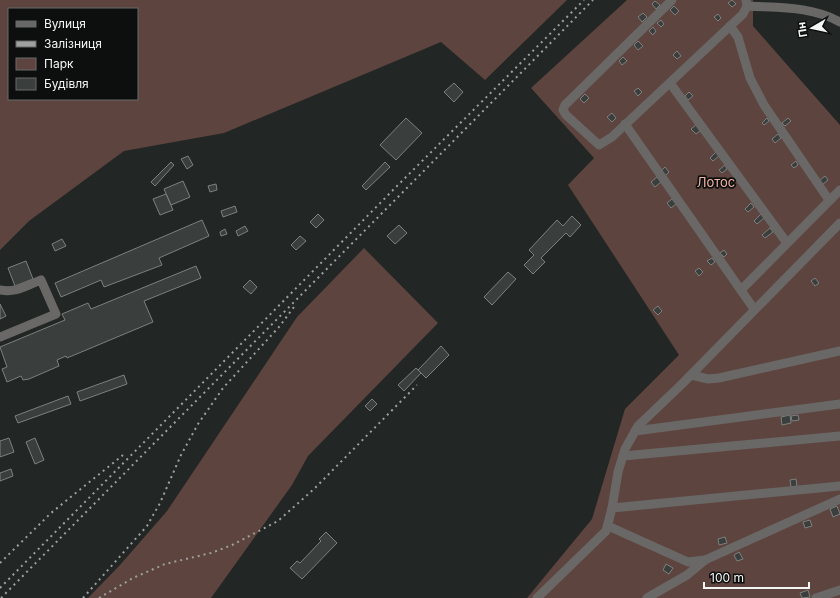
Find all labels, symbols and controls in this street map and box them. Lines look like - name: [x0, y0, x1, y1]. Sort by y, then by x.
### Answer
- legend: [8, 8, 138, 100]
- north arrow: [792, 8, 832, 48]
- text: Вулиця: [44, 16, 86, 31]
- text: Пн: [794, 21, 810, 38]
- text: Залізниця: [44, 36, 102, 51]
- text: Парк: [44, 56, 74, 71]
- text: Будівля: [44, 76, 89, 91]
- park label: Лотос: [697, 174, 735, 190]
- scale bar: [704, 564, 809, 590]
- text: 100 m: [710, 570, 744, 585]

